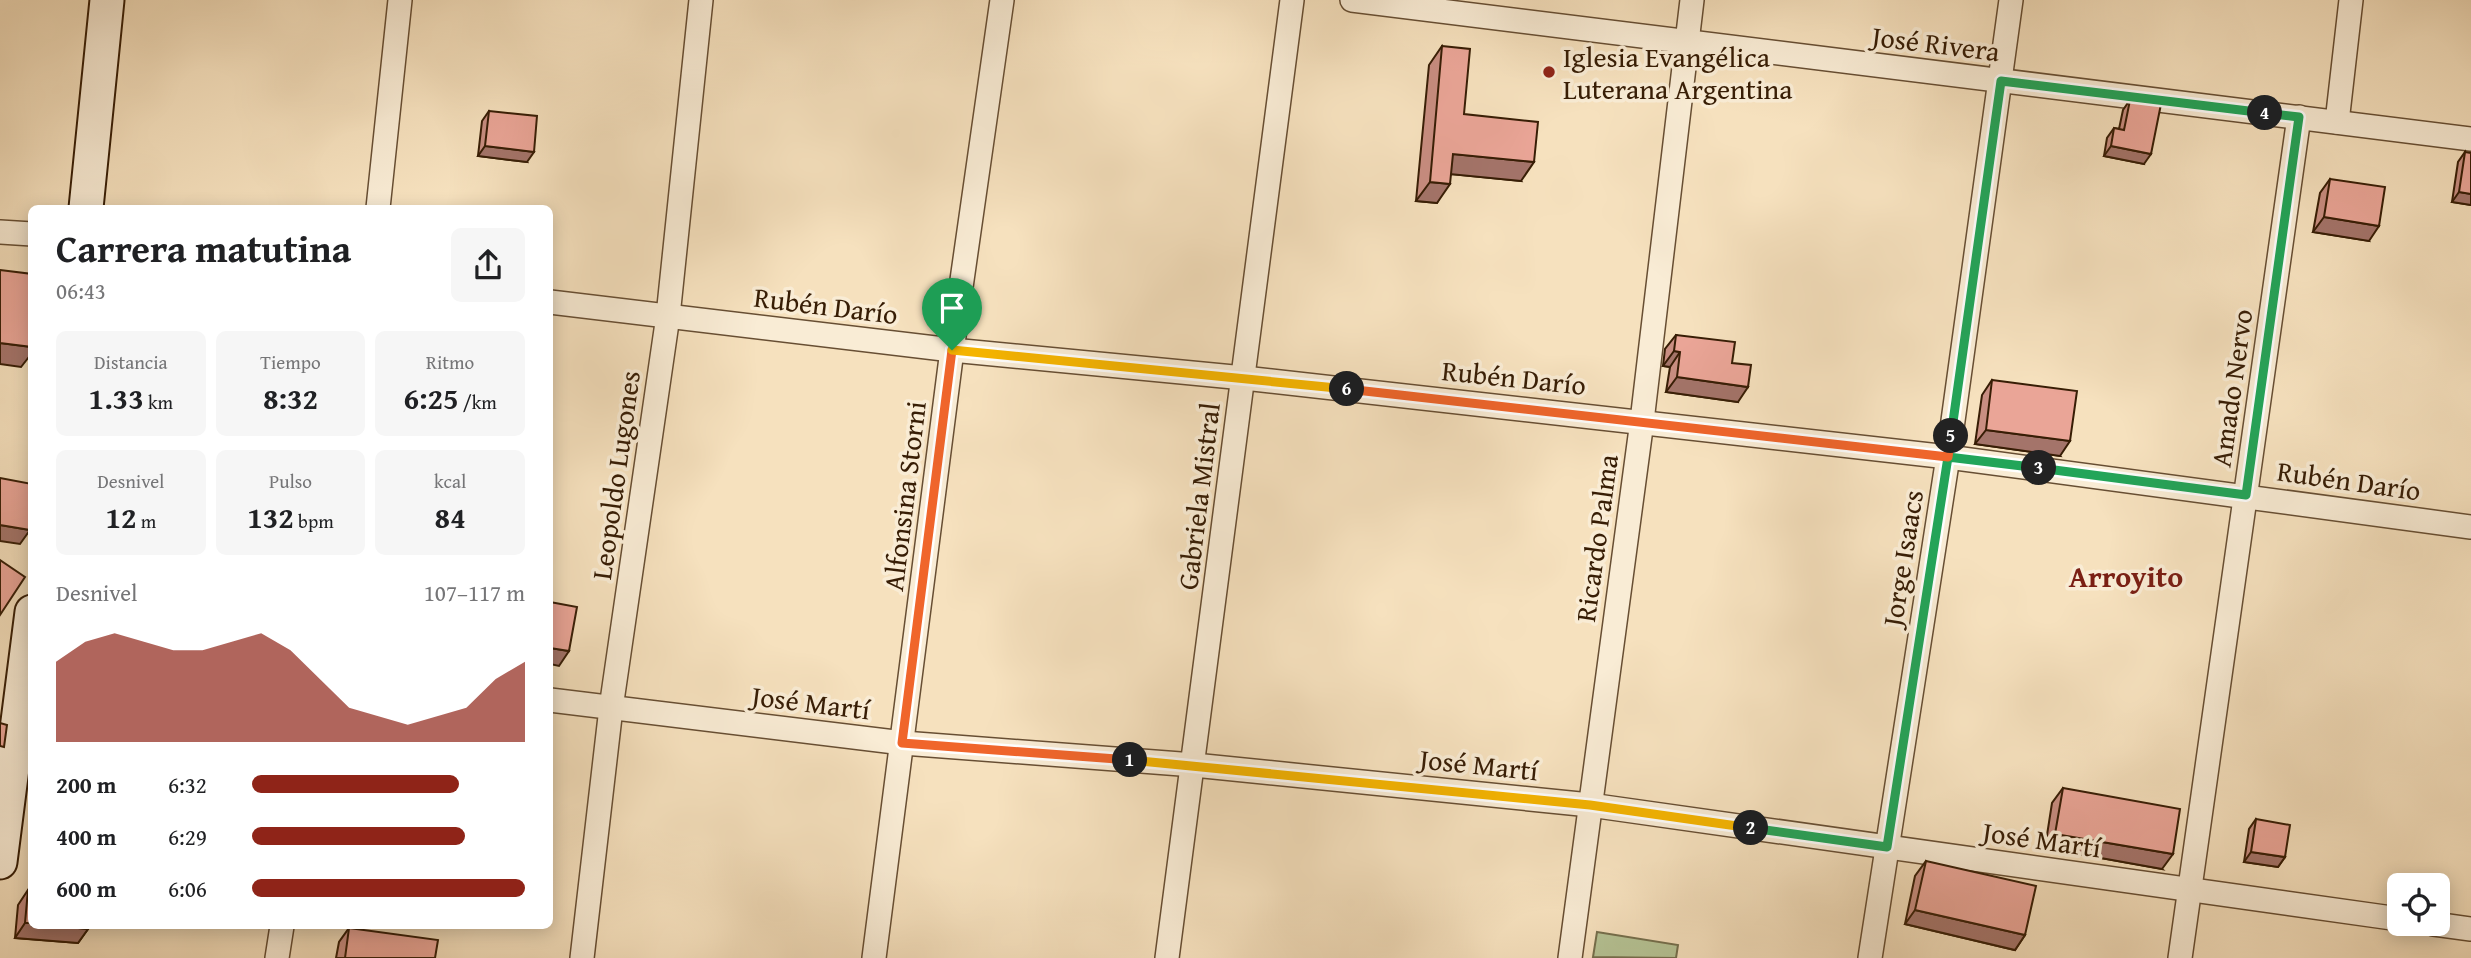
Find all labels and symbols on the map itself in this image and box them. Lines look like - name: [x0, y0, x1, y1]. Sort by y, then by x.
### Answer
- street label: José Rivera: [1867, 14, 2003, 71]
- place label: Iglesia Evangélica Luterana Argentina: [1563, 36, 1793, 109]
- marker: Iglesia Evangélica Luterana Argentina: [1541, 64, 1557, 80]
- pin: 4: [2248, 96, 2282, 130]
- street label: Rubén Darío: [752, 276, 900, 334]
- pin: [922, 278, 982, 350]
- street label: Amado Nervo: [2200, 306, 2262, 470]
- street label: Rubén Darío: [1440, 349, 1588, 405]
- street label: Leopoldo Lugones: [580, 368, 650, 582]
- pin: 6: [1330, 372, 1364, 406]
- street label: Alfonsina Storni: [872, 399, 936, 593]
- street label: Gabriela Mistral: [1166, 400, 1230, 592]
- pin: 5: [1934, 418, 1968, 453]
- pin: 3: [2022, 450, 2056, 486]
- street label: Rubén Darío: [2274, 450, 2424, 510]
- street label: Ricardo Palma: [1564, 451, 1628, 624]
- street label: Jorge Isaacs: [1871, 487, 1933, 632]
- district label: Arroyito: [2069, 554, 2183, 598]
- street label: José Martí: [746, 674, 874, 730]
- street label: José Martí: [1415, 737, 1541, 791]
- pin: 1: [1112, 742, 1148, 778]
- pin: 2: [1734, 810, 1768, 846]
- street label: José Martí: [1977, 810, 2105, 868]

